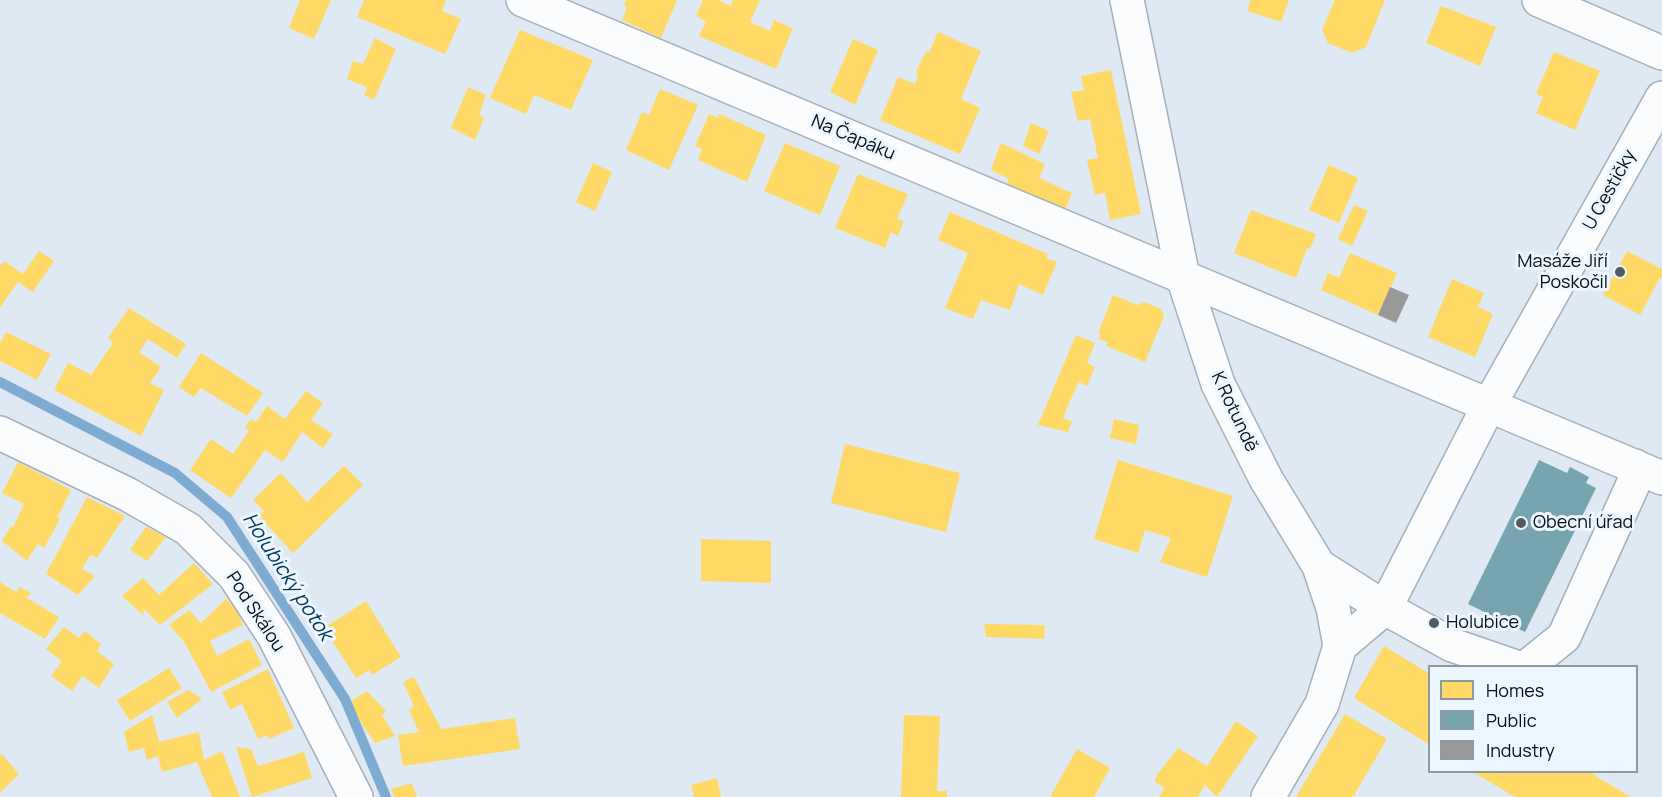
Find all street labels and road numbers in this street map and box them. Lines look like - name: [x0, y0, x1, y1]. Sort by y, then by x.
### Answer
- street label: Na Čapáku: [808, 111, 898, 165]
- street label: U Cestičky: [1579, 146, 1641, 234]
- street label: K Rotundě: [1206, 368, 1262, 456]
- street label: Pod Skálou: [221, 568, 289, 656]

